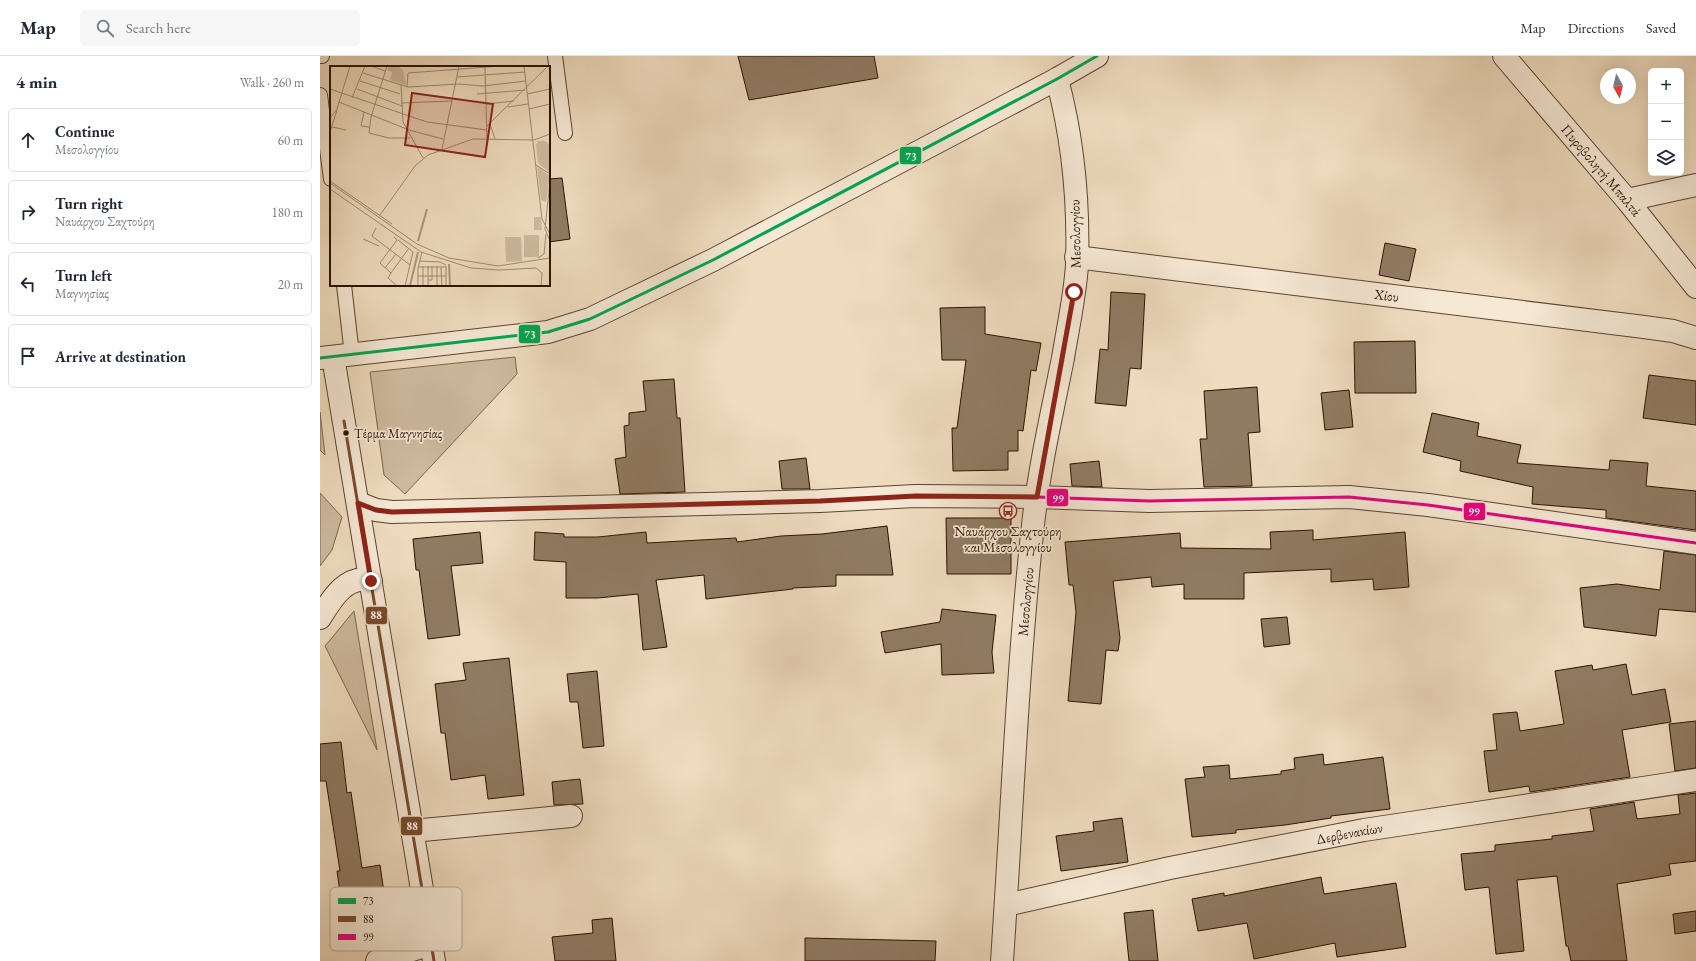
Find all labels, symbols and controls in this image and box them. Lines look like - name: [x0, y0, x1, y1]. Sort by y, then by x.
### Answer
- search box: [80, 10, 360, 46]
- text: Map: [20, 15, 56, 40]
- icon: search: [94, 17, 116, 39]
- text: Search here: [126, 18, 191, 37]
- text: Map: [1520, 19, 1546, 37]
- text: Directions: [1568, 19, 1624, 37]
- text: Saved: [1646, 19, 1676, 37]
- inset map: [330, 66, 550, 286]
- north arrow: [1600, 68, 1636, 104]
- map controls: [1648, 68, 1684, 176]
- button: +: [1648, 68, 1684, 104]
- text: 4 min: [16, 71, 57, 93]
- text: Walk · 260 m: [240, 74, 304, 91]
- button: −: [1648, 104, 1684, 140]
- street label: Πυροβολητή Μπαλτά: [1557, 121, 1646, 220]
- text: Continue: [55, 122, 115, 141]
- icon: ahead: [17, 129, 39, 151]
- text: 60 m: [278, 132, 303, 149]
- button: layers: [1648, 140, 1684, 176]
- text: Μεσολογγίου: [55, 141, 119, 158]
- line badge: 73: [899, 146, 922, 165]
- text: 73: [905, 149, 917, 163]
- text: Turn right: [55, 194, 123, 213]
- street label: Μεσολογγίου: [1065, 199, 1085, 269]
- icon: right: [17, 201, 39, 223]
- text: 180 m: [272, 204, 303, 221]
- text: Ναυάρχου Σαχτούρη: [55, 213, 154, 230]
- text: Turn left: [55, 266, 112, 285]
- icon: left: [17, 273, 39, 295]
- text: 20 m: [278, 276, 303, 293]
- route start: [1065, 283, 1083, 301]
- text: Μαγνησίας: [55, 285, 109, 302]
- street label: Χίου: [1372, 285, 1400, 306]
- line badge: 73: [518, 324, 541, 344]
- text: 73: [524, 327, 536, 341]
- icon: arrive: [17, 345, 39, 367]
- text: Arrive at destination: [55, 347, 186, 366]
- place label: Τέρμα Μαγνησίας: [354, 425, 443, 442]
- marker: Τέρμα Μαγνησίας: [341, 428, 351, 438]
- line badge: 99: [1046, 488, 1069, 507]
- text: 99: [1052, 491, 1064, 505]
- bus stop icon: Ναυάρχου Σαχτούρη και Μεσολογγίου: [998, 501, 1018, 521]
- line badge: 99: [1463, 502, 1486, 521]
- text: 99: [1468, 504, 1480, 518]
- place label: Ναυάρχου Σαχτούρη και Μεσολογγίου: [954, 522, 1062, 556]
- street label: Μεσολογγίου: [1014, 567, 1038, 637]
- route end: [362, 572, 380, 590]
- line badge: 88: [365, 606, 388, 625]
- text: 88: [370, 608, 382, 622]
- line badge: 88: [400, 816, 423, 836]
- street label: Δερβενακίων: [1315, 818, 1384, 848]
- text: 88: [406, 819, 418, 833]
- legend: [330, 887, 462, 951]
- text: 73: [363, 894, 374, 908]
- text: 88: [363, 912, 374, 926]
- text: 99: [363, 930, 374, 944]

